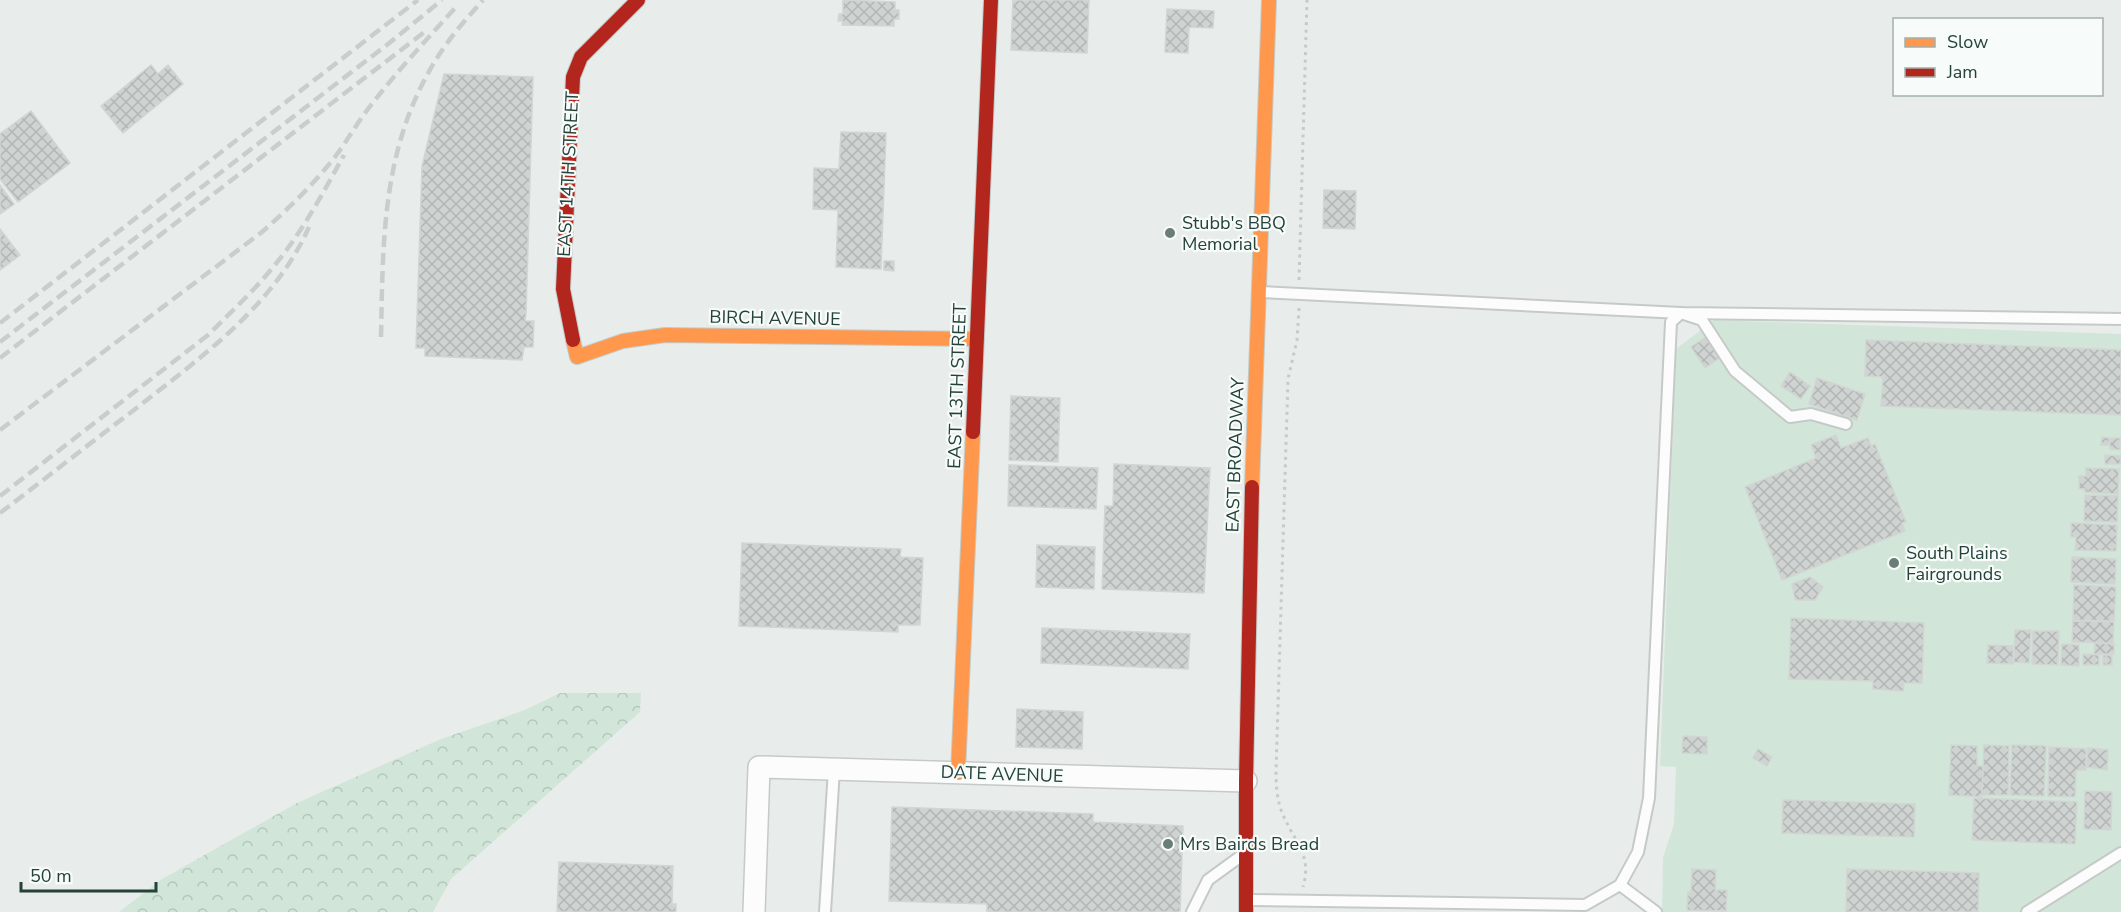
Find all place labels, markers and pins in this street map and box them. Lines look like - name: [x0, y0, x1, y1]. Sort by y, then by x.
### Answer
- place label: Stubb's BBQ Memorial: [1182, 211, 1286, 256]
- marker: Stubb's BBQ Memorial: [1163, 226, 1177, 240]
- place label: South Plains Fairgrounds: [1906, 541, 2008, 586]
- marker: South Plains Fairgrounds: [1887, 556, 1901, 570]
- place label: Mrs Bairds Bread: [1180, 832, 1319, 856]
- marker: Mrs Bairds Bread: [1161, 837, 1175, 851]

